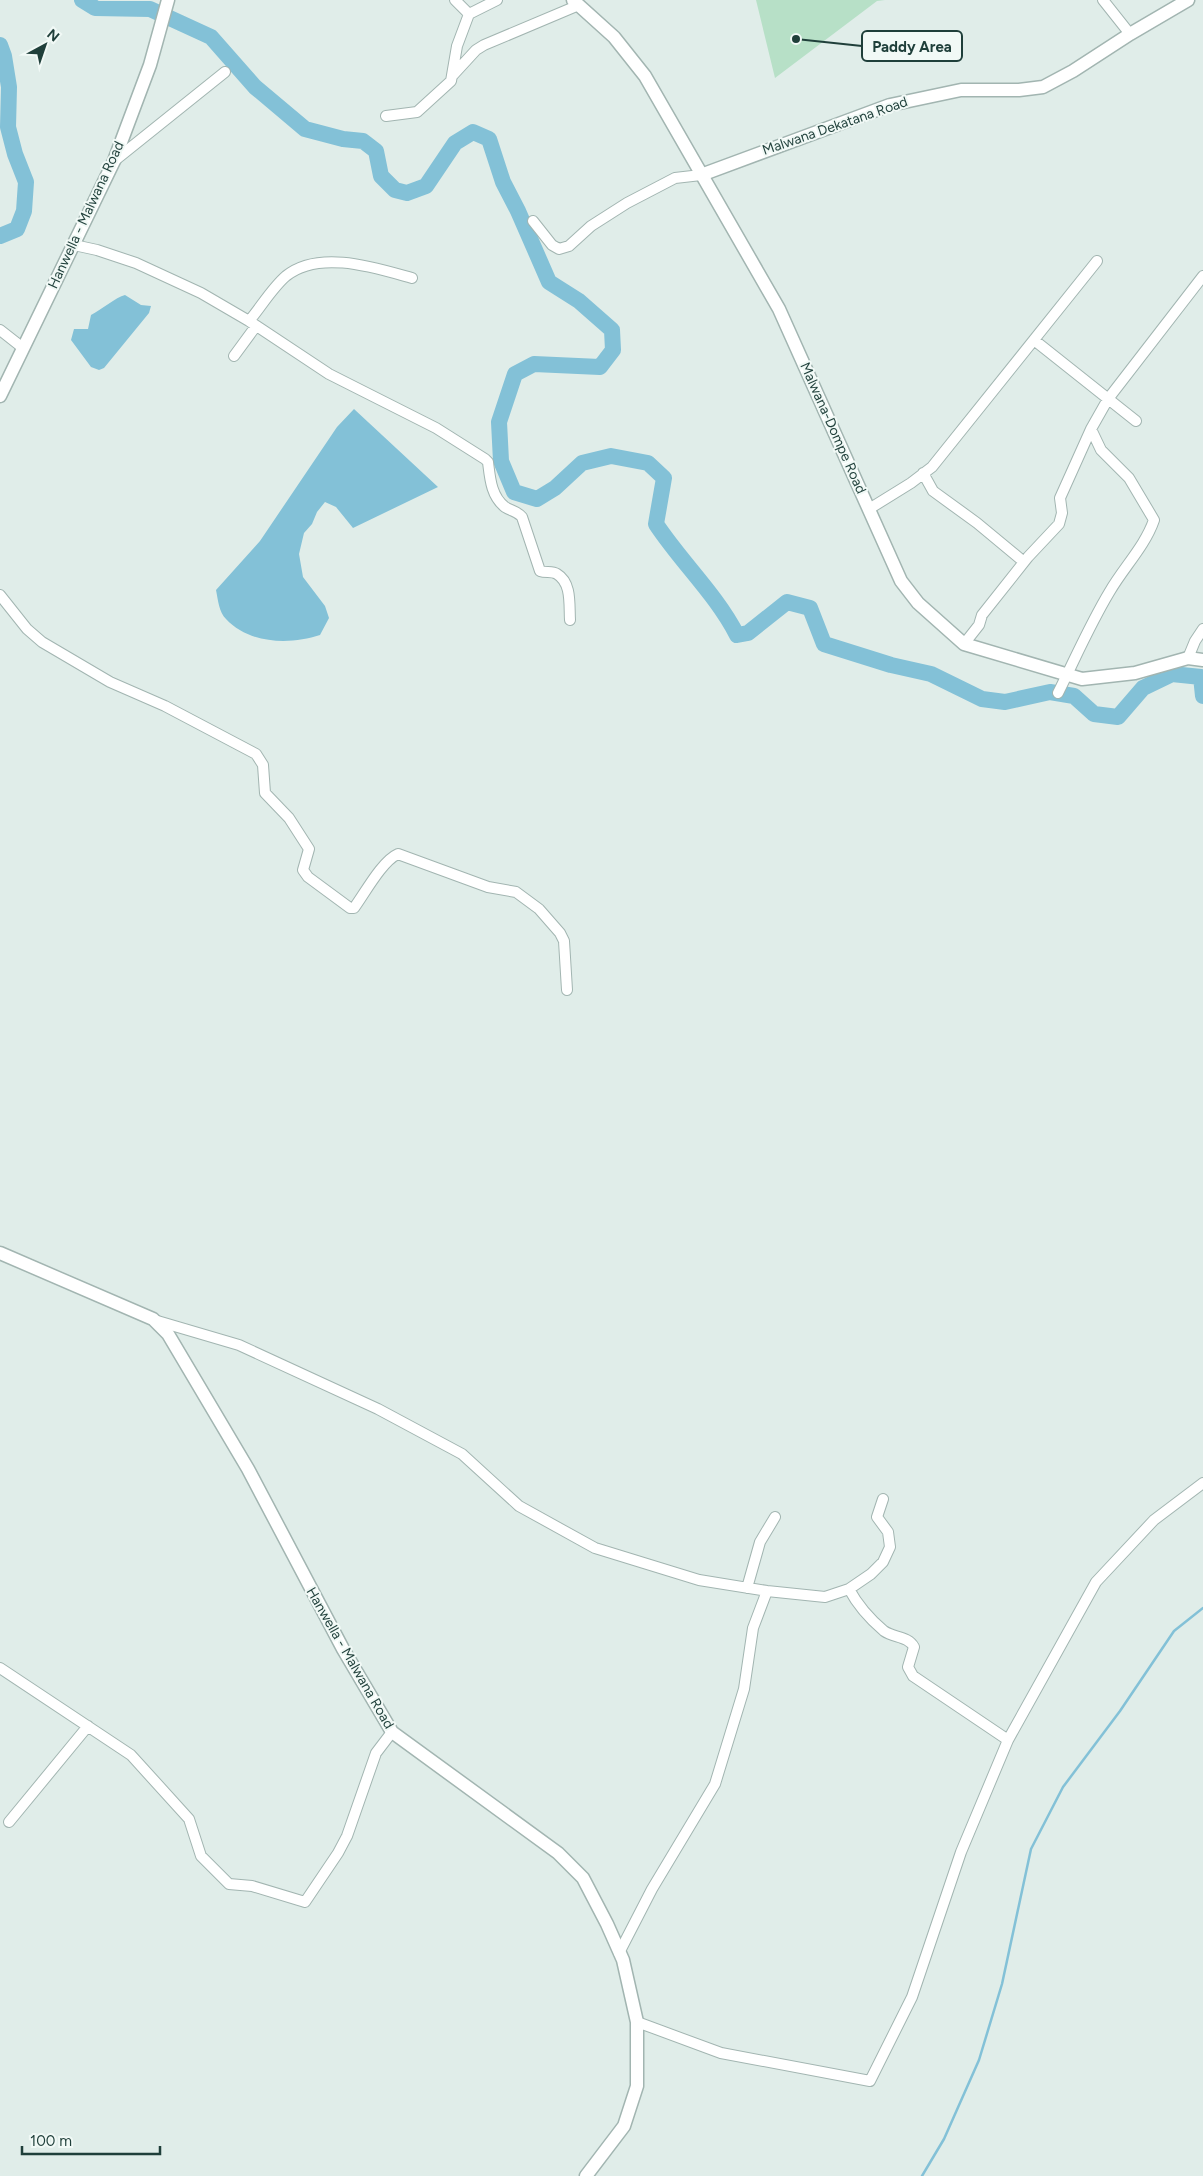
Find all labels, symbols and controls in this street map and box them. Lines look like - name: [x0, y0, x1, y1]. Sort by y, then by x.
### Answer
- north arrow: [20, 20, 70, 70]
- text: N: [43, 25, 63, 45]
- callout: Paddy Area: [862, 31, 962, 61]
- text: Paddy Area: [872, 38, 952, 56]
- street label: Malwana Dekatana Road: [760, 93, 910, 159]
- street label: Hanwella - Malwana Road: [44, 139, 128, 291]
- street label: Malwana-Dompe Road: [796, 360, 870, 496]
- street label: Hanwella - Malwana Road: [303, 1584, 397, 1732]
- scale bar: [22, 2124, 160, 2156]
- text: 100 m: [30, 2132, 72, 2150]

